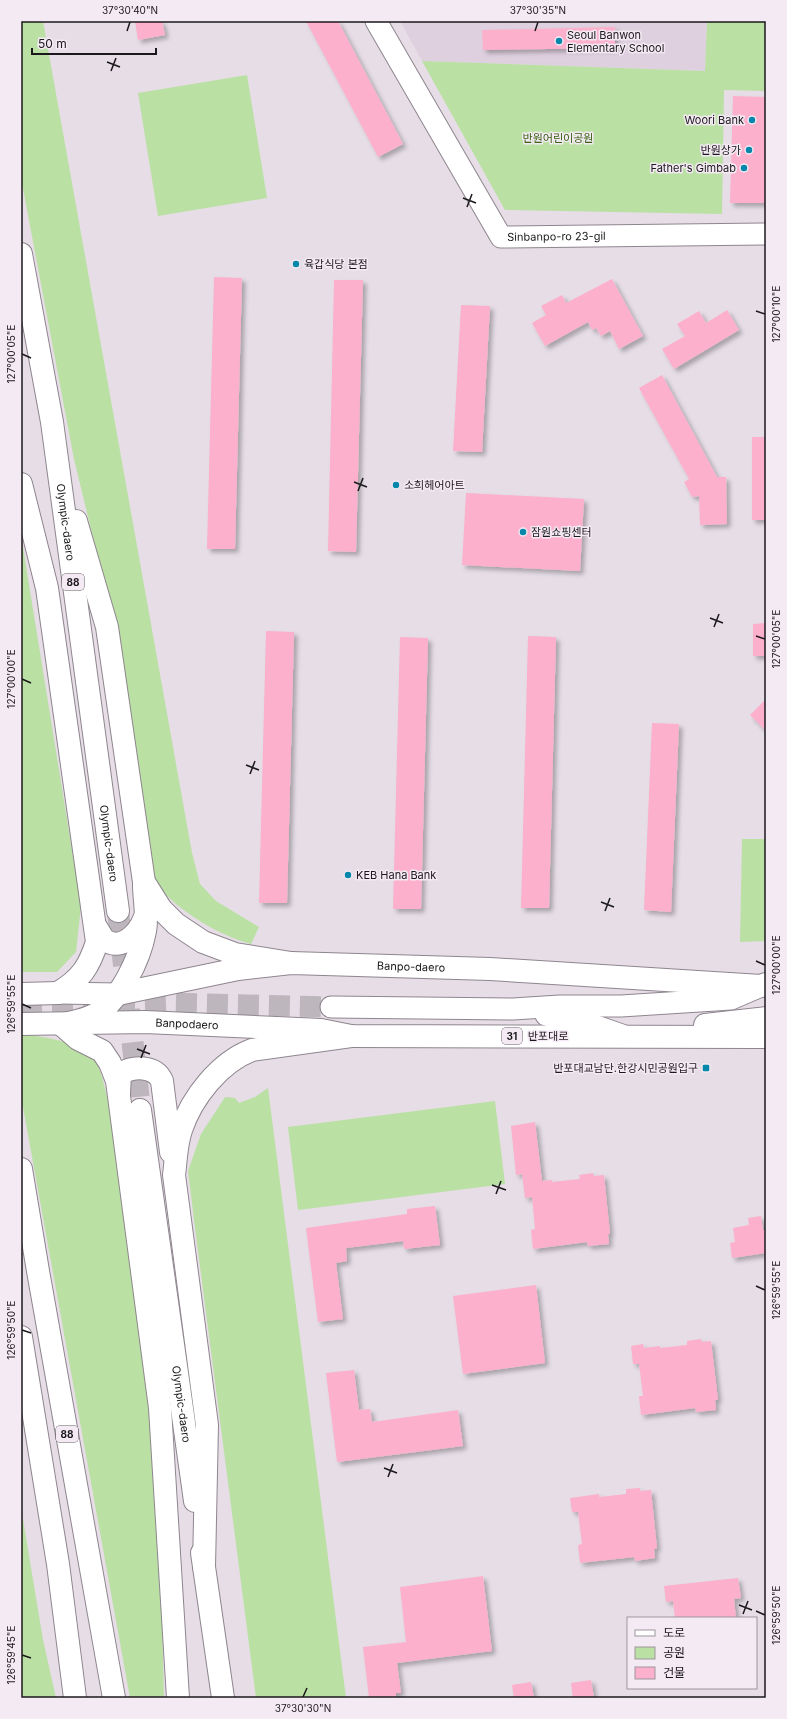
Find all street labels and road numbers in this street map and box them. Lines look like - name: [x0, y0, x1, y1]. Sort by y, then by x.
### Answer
- street label: Sinbanpo-ro 23-gil: [507, 229, 606, 244]
- street label: Olympic-daero: [53, 483, 78, 562]
- road number: 88: [62, 574, 84, 590]
- street label: Olympic-daero: [97, 804, 121, 883]
- street label: Banpo-daero: [377, 959, 446, 975]
- street label: Banpodaero: [155, 1015, 219, 1032]
- road number: 31: [502, 1028, 522, 1044]
- street label: 반포대로: [528, 1029, 568, 1043]
- street label: Olympic-daero: [169, 1365, 194, 1444]
- road number: 88: [56, 1426, 78, 1442]

